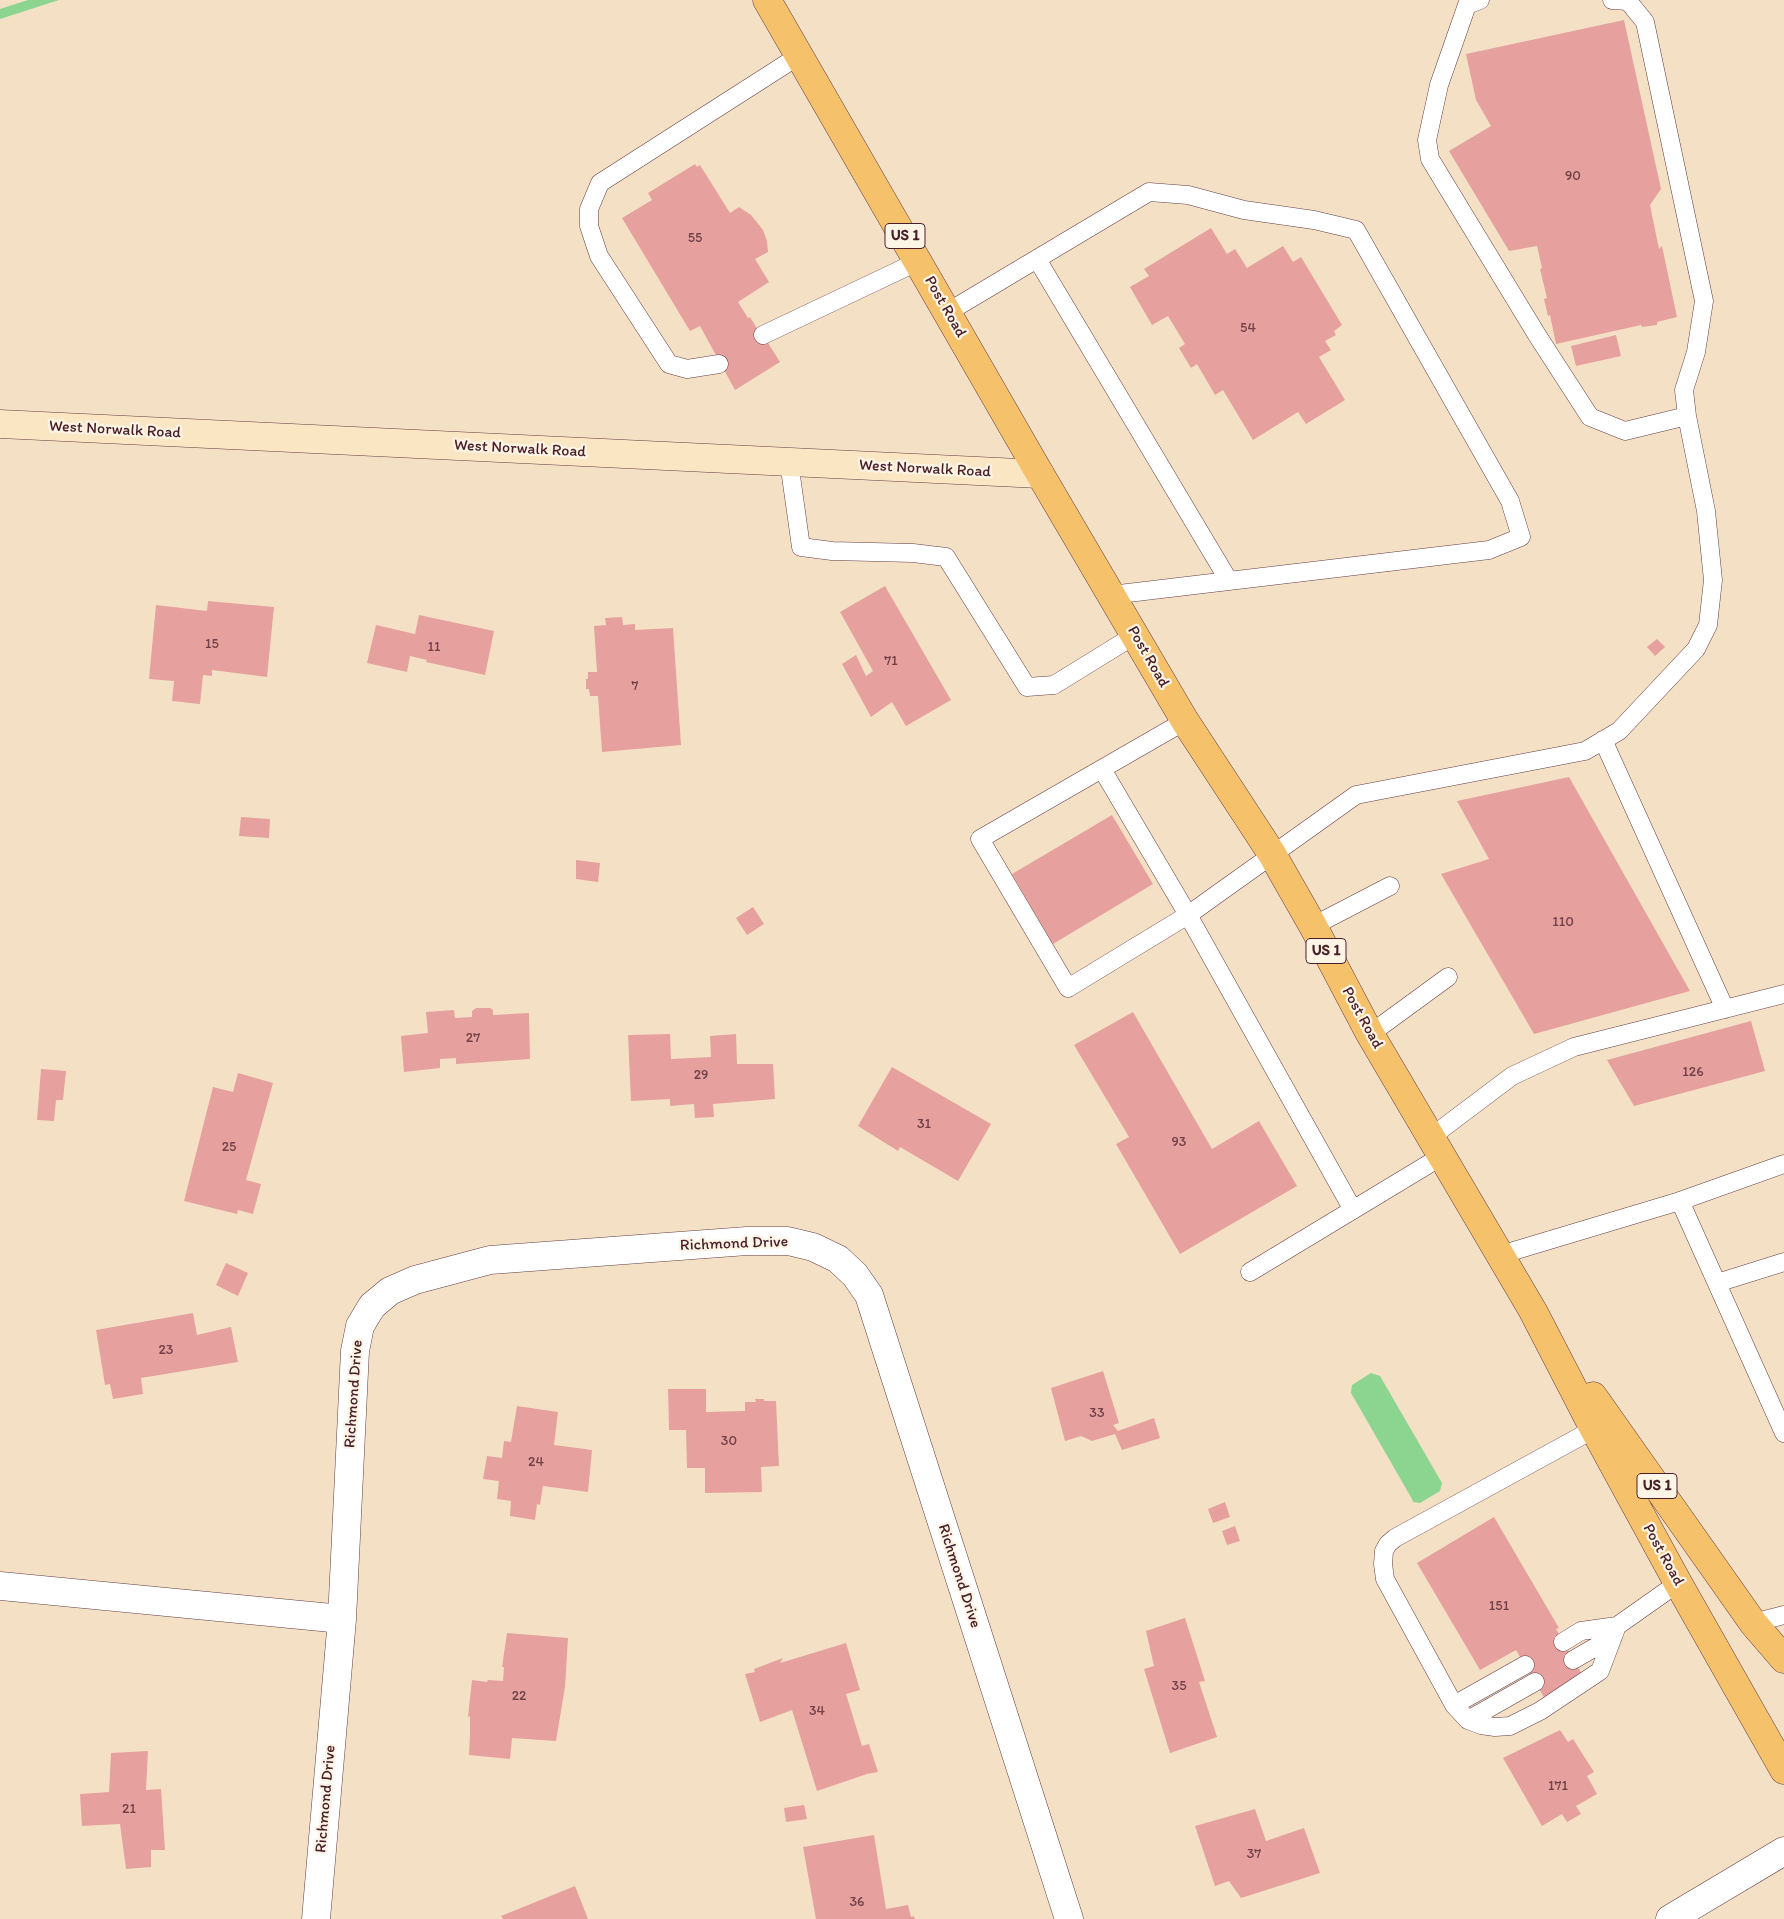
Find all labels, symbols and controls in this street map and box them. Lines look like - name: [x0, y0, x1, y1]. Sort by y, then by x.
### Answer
- house number: 90: [1565, 168, 1581, 184]
- road number: US 1: [885, 224, 925, 248]
- house number: 55: [688, 230, 702, 246]
- street label: Post Road: [920, 273, 970, 341]
- house number: 54: [1240, 320, 1256, 336]
- street label: West Norwalk Road: [48, 417, 182, 443]
- street label: West Norwalk Road: [453, 436, 587, 462]
- street label: West Norwalk Road: [858, 456, 992, 482]
- street label: Post Road: [1123, 623, 1173, 691]
- house number: 15: [205, 636, 219, 652]
- house number: 11: [428, 639, 440, 655]
- house number: 71: [884, 653, 898, 669]
- house number: 7: [632, 678, 638, 694]
- house number: 110: [1552, 914, 1574, 930]
- road number: US 1: [1306, 938, 1346, 964]
- street label: Post Road: [1337, 984, 1387, 1052]
- house number: 27: [466, 1030, 480, 1046]
- house number: 126: [1682, 1064, 1704, 1080]
- house number: 29: [694, 1067, 708, 1083]
- house number: 31: [917, 1116, 931, 1132]
- house number: 93: [1172, 1134, 1186, 1150]
- house number: 25: [222, 1139, 236, 1155]
- street label: Richmond Drive: [680, 1233, 788, 1255]
- street label: Richmond Drive: [341, 1339, 367, 1449]
- house number: 23: [159, 1342, 173, 1358]
- house number: 33: [1089, 1405, 1105, 1421]
- house number: 30: [721, 1433, 737, 1449]
- house number: 24: [528, 1454, 544, 1470]
- road number: US 1: [1637, 1474, 1677, 1498]
- street label: Post Road: [1638, 1521, 1688, 1589]
- street label: Richmond Drive: [933, 1522, 985, 1630]
- house number: 151: [1489, 1598, 1509, 1614]
- house number: 35: [1172, 1678, 1186, 1694]
- house number: 22: [512, 1688, 526, 1704]
- house number: 34: [809, 1703, 825, 1719]
- street label: Richmond Drive: [312, 1744, 340, 1854]
- house number: 171: [1548, 1778, 1568, 1794]
- house number: 21: [122, 1801, 136, 1817]
- house number: 37: [1247, 1846, 1261, 1862]
- house number: 36: [849, 1894, 865, 1910]

